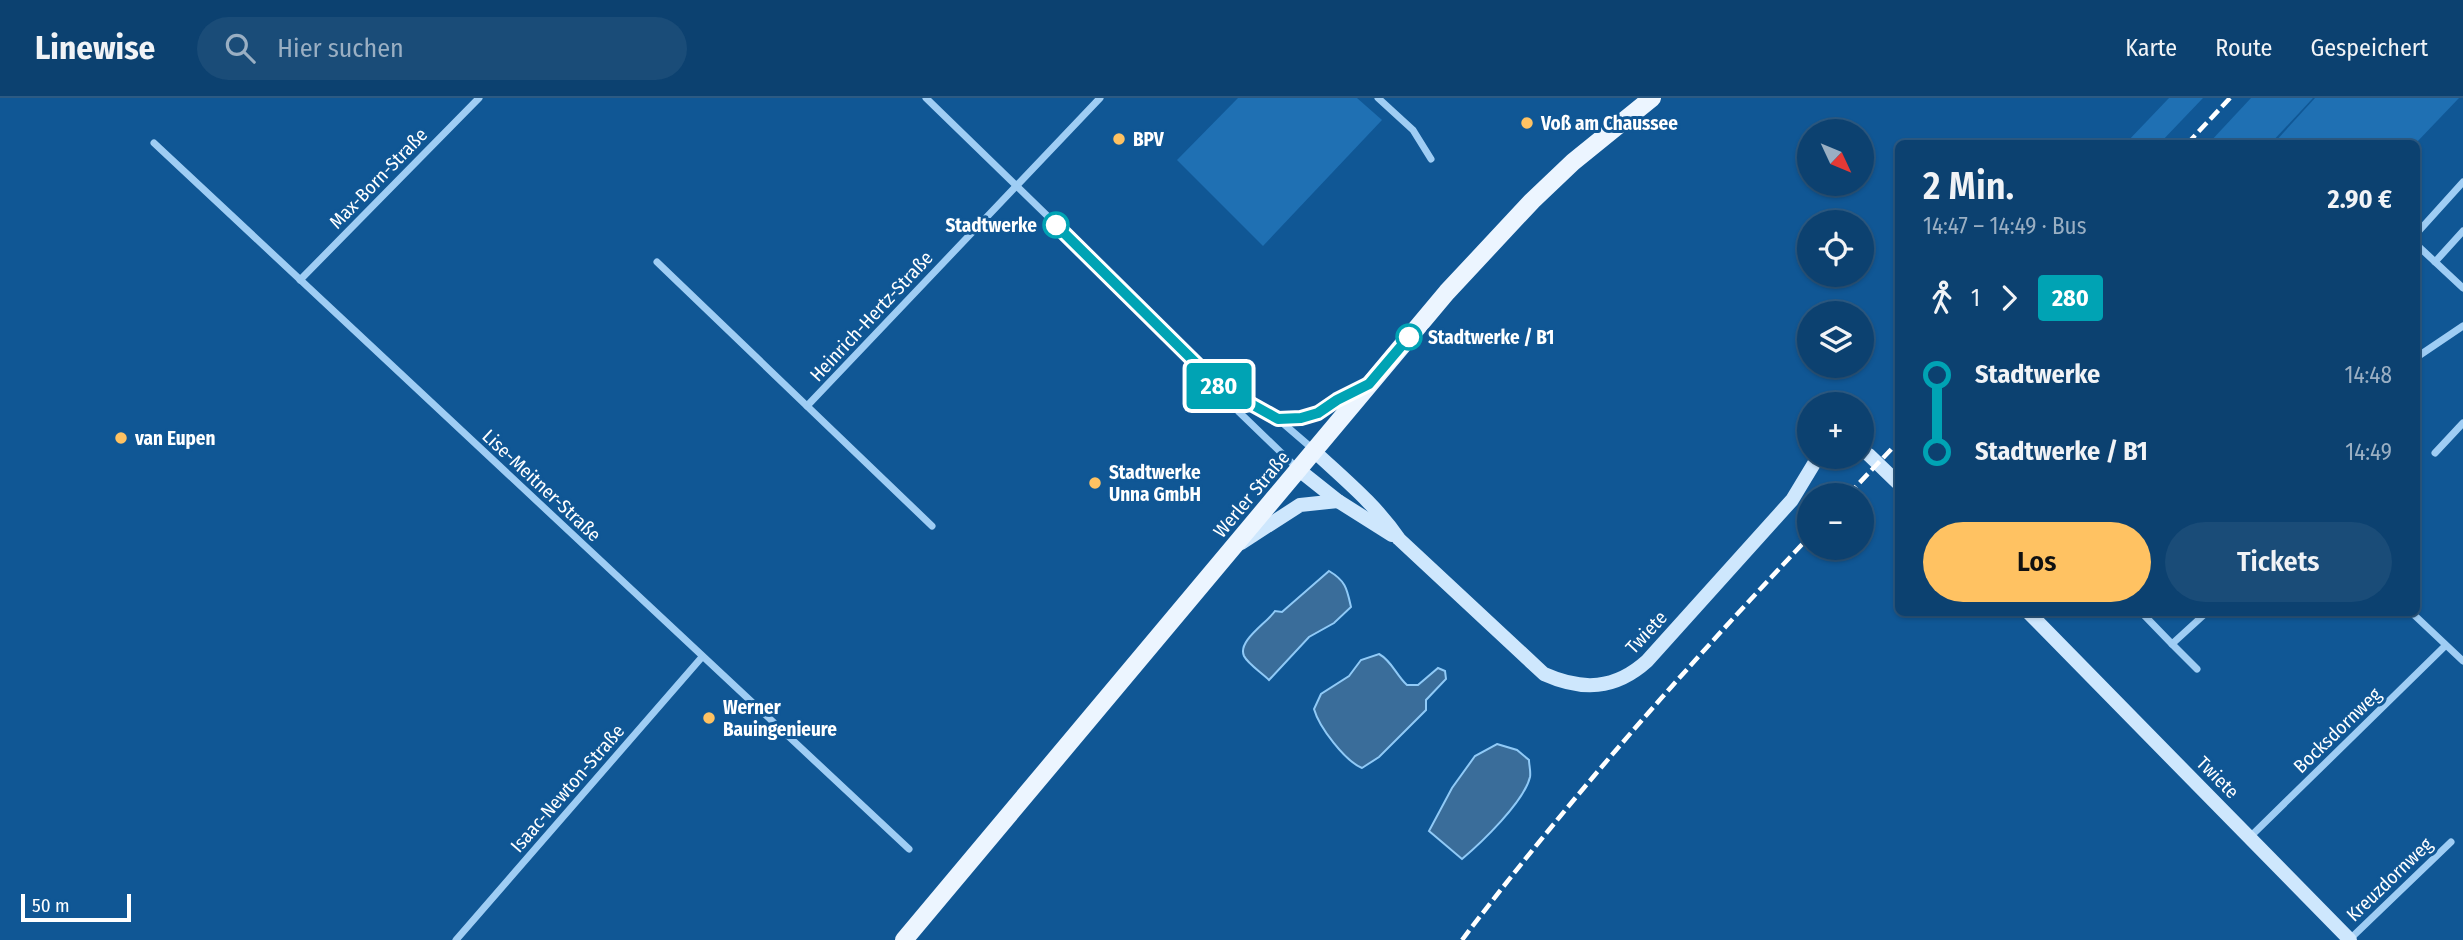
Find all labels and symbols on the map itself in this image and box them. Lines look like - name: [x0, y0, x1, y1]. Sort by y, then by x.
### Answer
- place label: Voß am Chaussee: [1540, 112, 1678, 135]
- marker: Voß am Chaussee: [1519, 115, 1535, 131]
- north arrow: [1797, 119, 1874, 196]
- street label: Max-Born-Straße: [324, 123, 432, 234]
- place label: BPV: [1133, 128, 1165, 151]
- marker: BPV: [1111, 131, 1127, 147]
- marker: Stadtwerke: [1043, 212, 1069, 238]
- place label: Stadtwerke: [945, 214, 1037, 237]
- street label: Heinrich-Hertz-Straße: [805, 246, 938, 386]
- marker: Stadtwerke / B1: [1396, 324, 1422, 350]
- place label: Stadtwerke / B1: [1428, 326, 1554, 349]
- line badge: 280: [1179, 363, 1259, 409]
- street label: Lise-Meitner-Straße: [478, 425, 606, 546]
- place label: van Eupen: [134, 427, 215, 450]
- marker: van Eupen: [113, 430, 129, 446]
- street label: Werler Straße: [1209, 446, 1294, 542]
- place label: Stadtwerke Unna GmbH: [1109, 461, 1201, 506]
- marker: Stadtwerke Unna GmbH: [1087, 475, 1103, 491]
- street label: Twiete: [1621, 606, 1672, 659]
- street label: Bocksdornweg: [2289, 683, 2386, 778]
- place label: Werner Bauingenieure: [723, 696, 837, 741]
- marker: Werner Bauingenieure: [701, 710, 717, 726]
- street label: Isaac-Newton-Straße: [506, 720, 629, 857]
- street label: Twiete: [2192, 751, 2244, 803]
- street label: Kreuzdornweg: [2342, 833, 2437, 926]
- scale bar: [21, 891, 131, 923]

